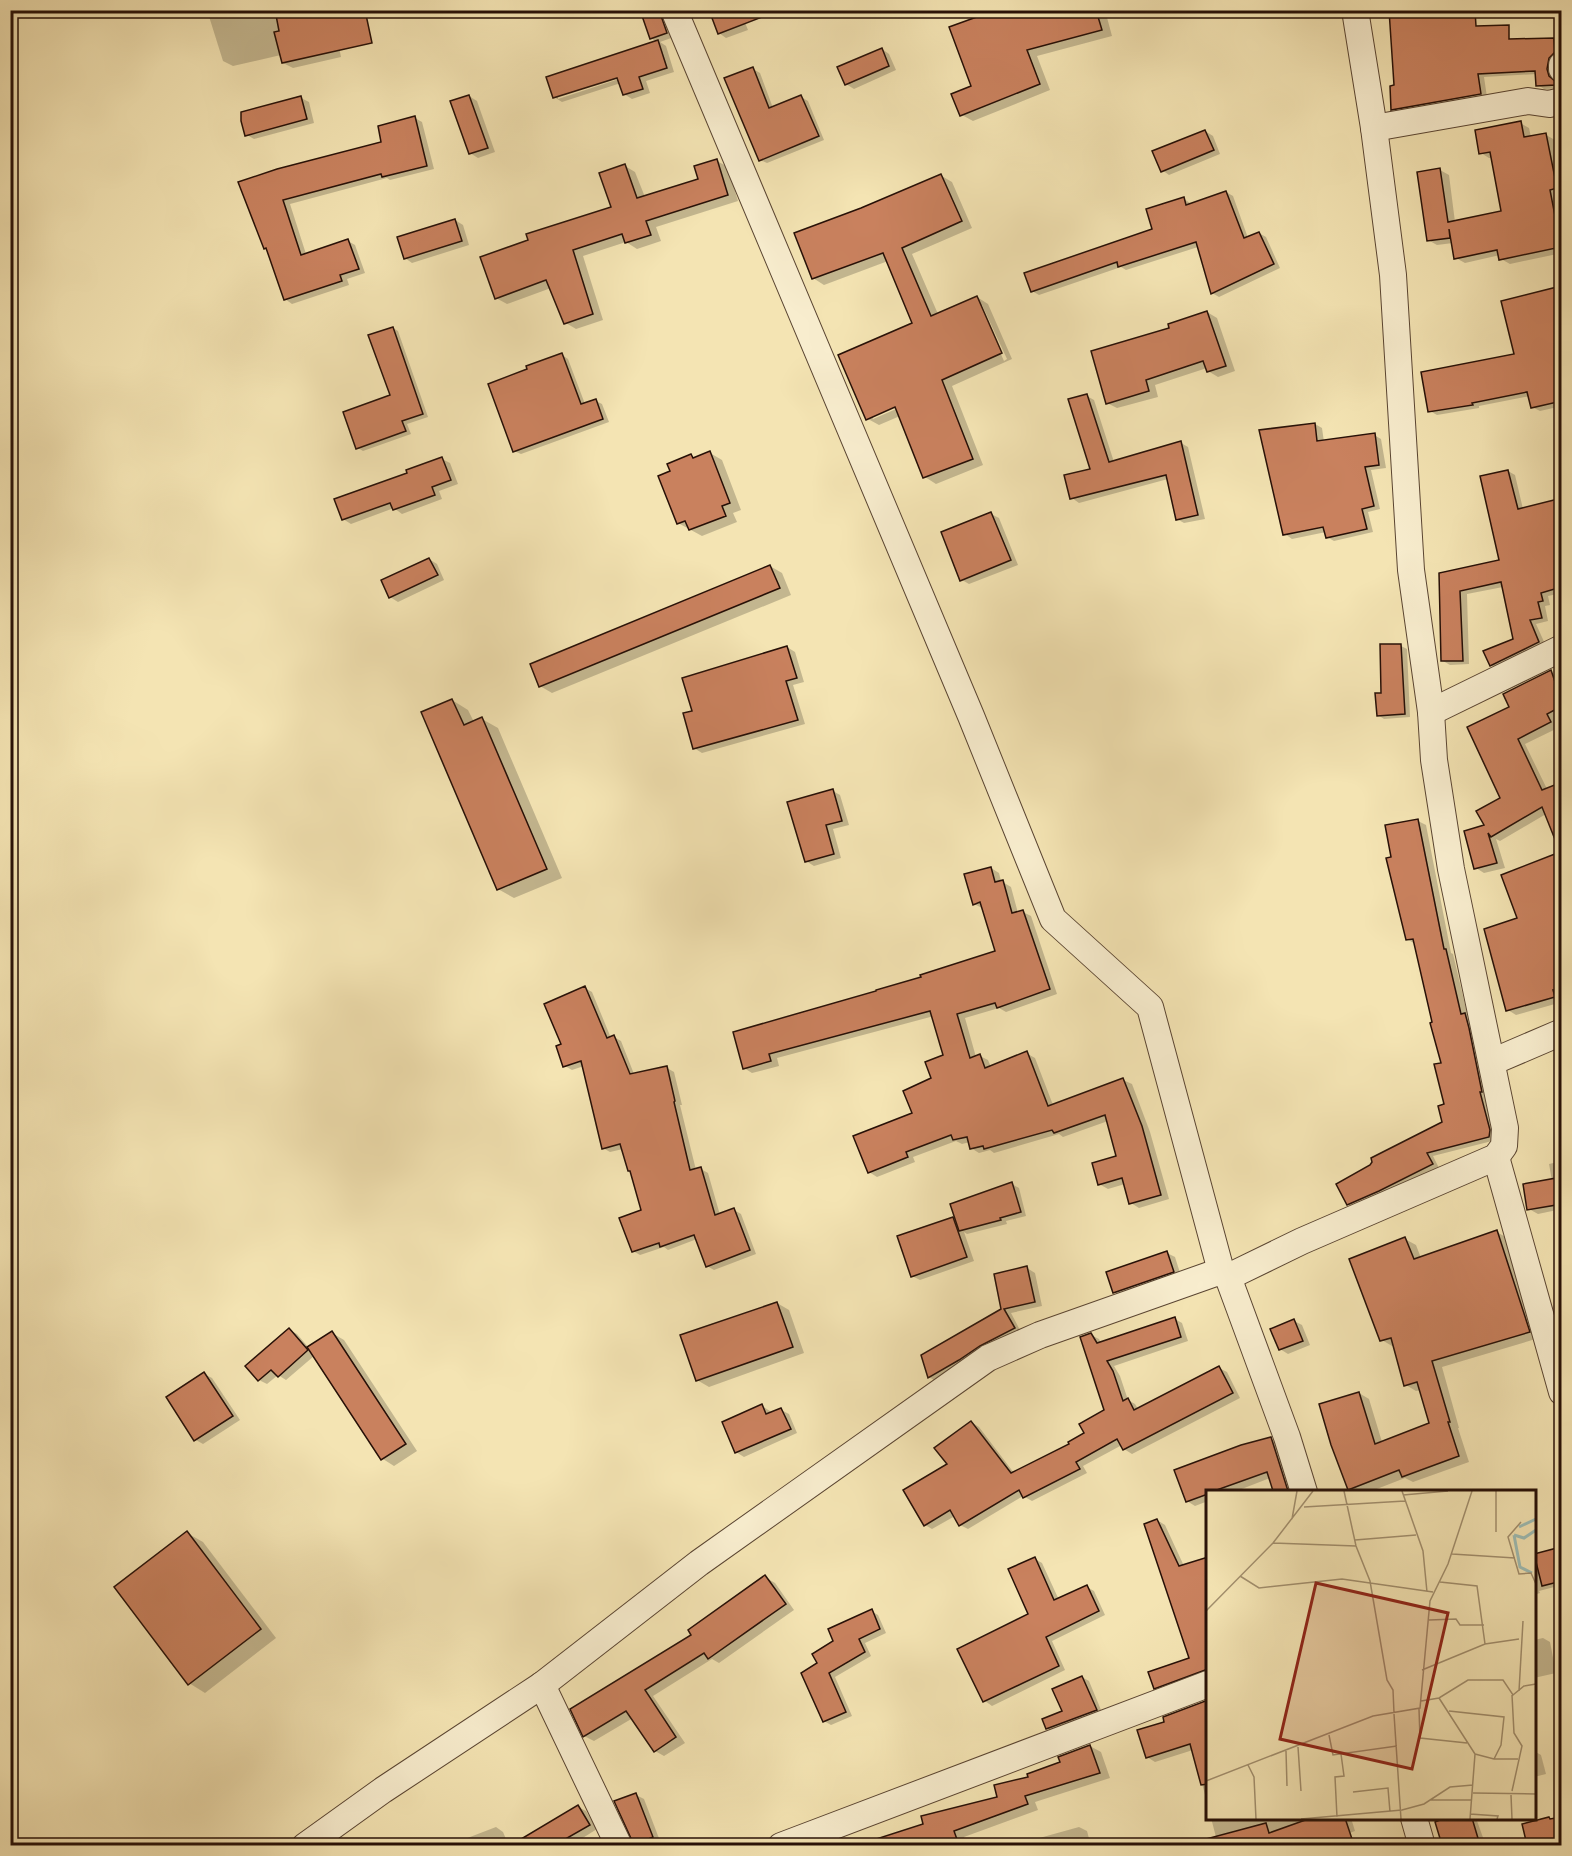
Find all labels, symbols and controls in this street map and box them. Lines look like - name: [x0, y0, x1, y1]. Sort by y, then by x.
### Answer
- inset map: [1206, 1490, 1536, 1820]

